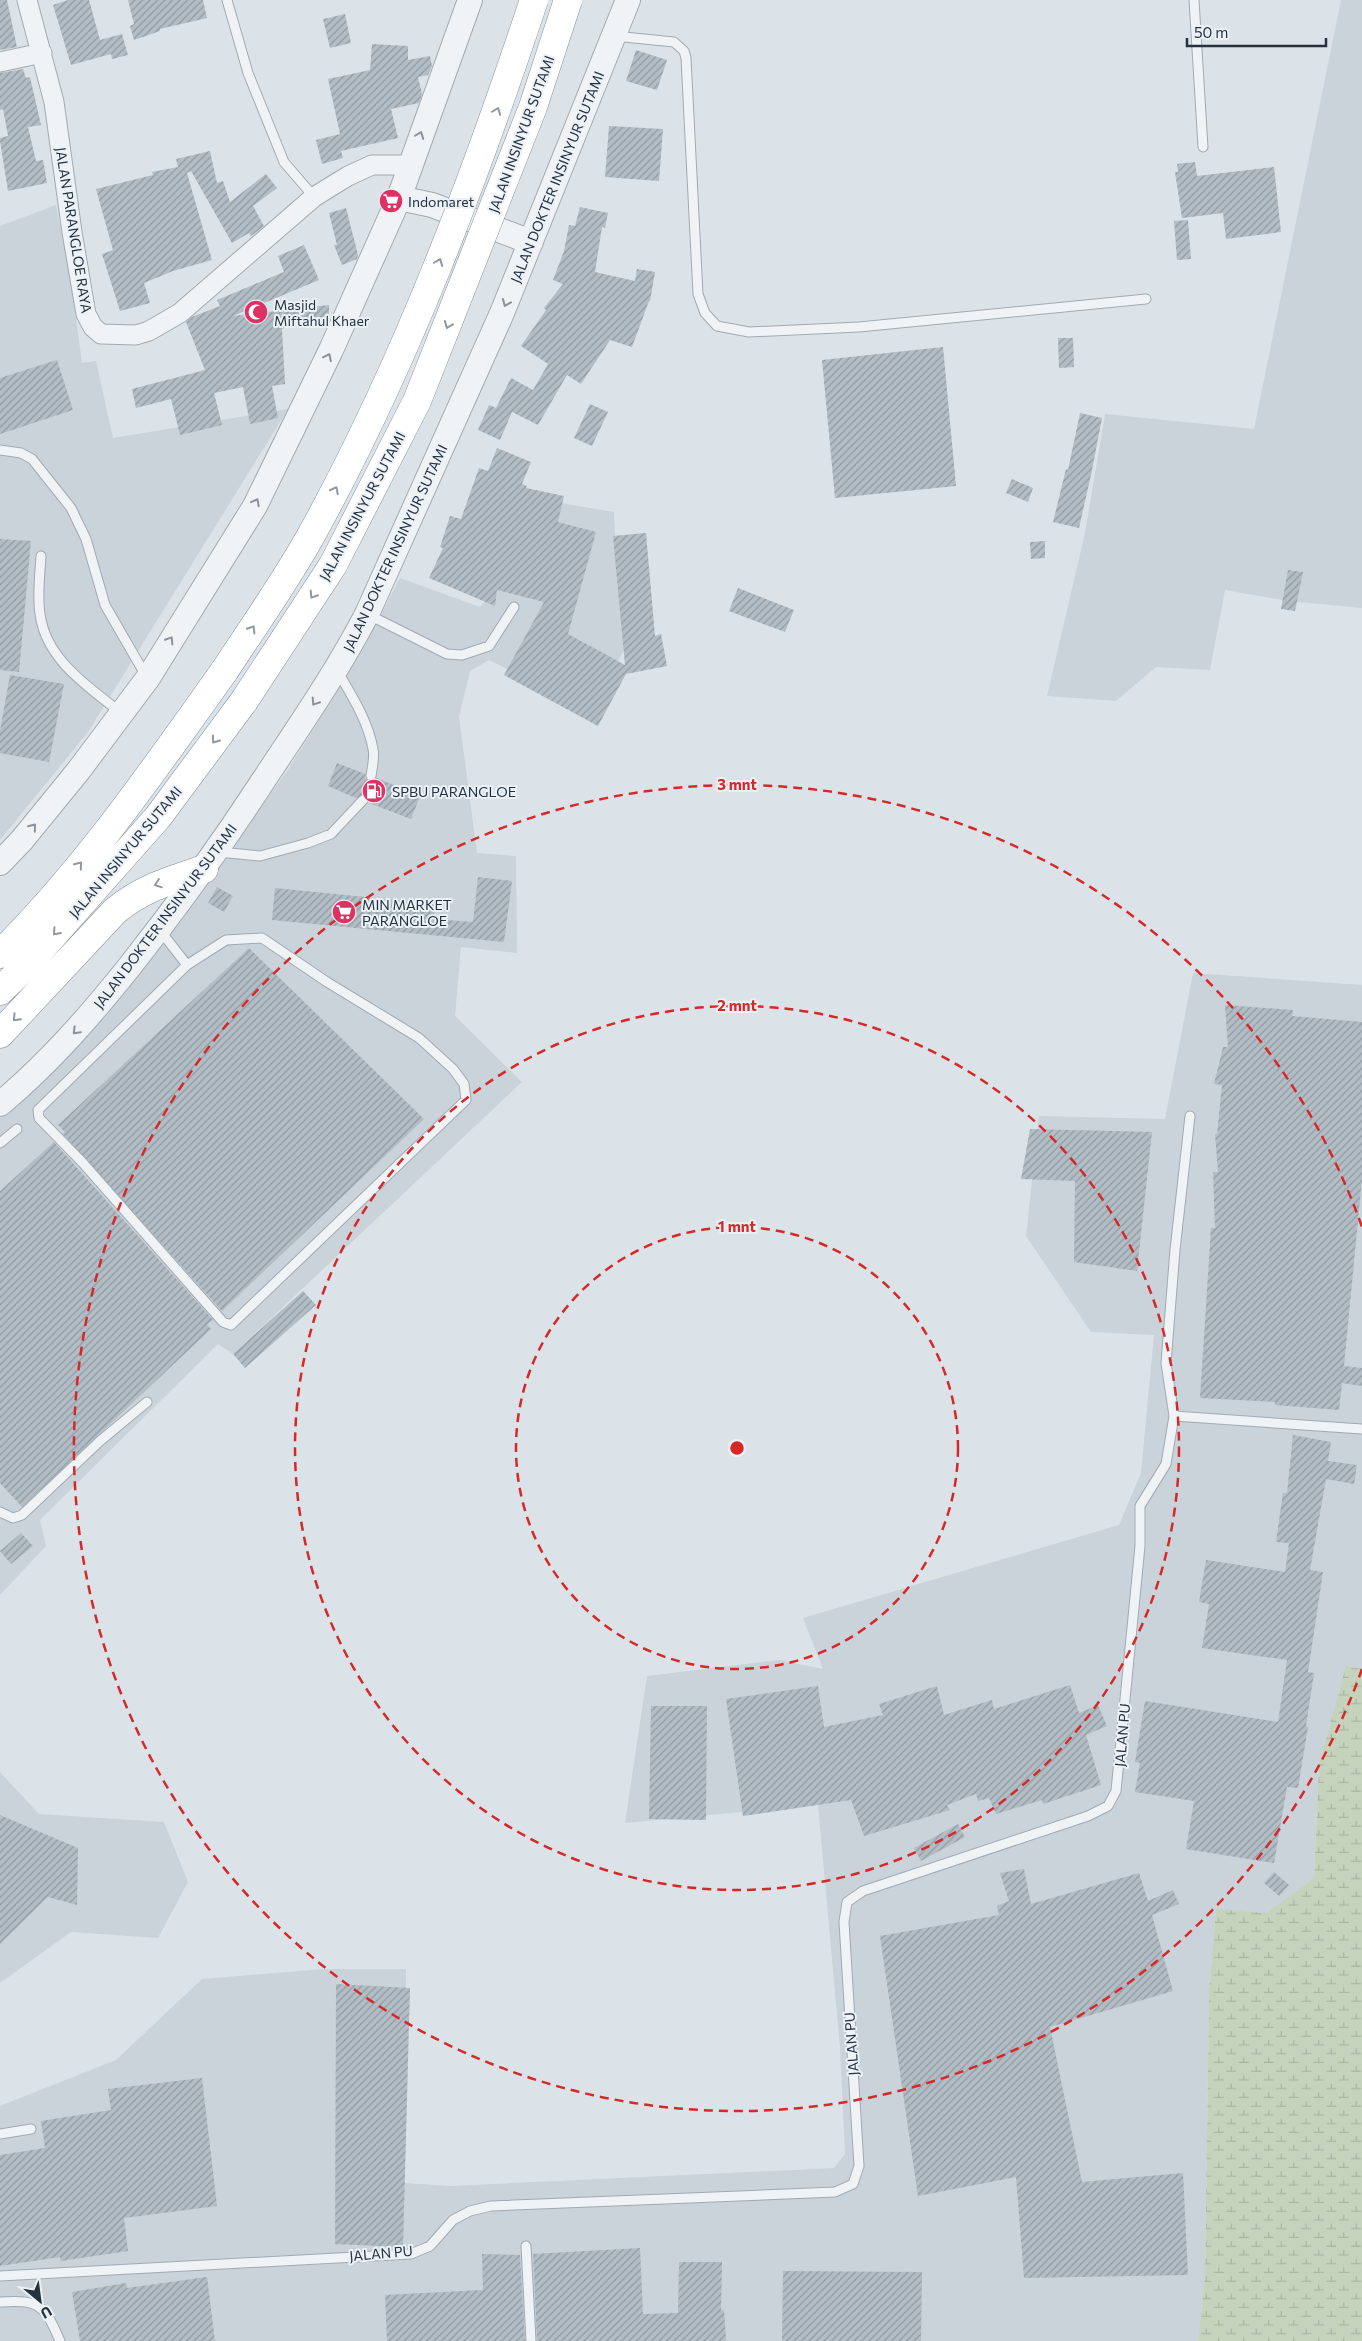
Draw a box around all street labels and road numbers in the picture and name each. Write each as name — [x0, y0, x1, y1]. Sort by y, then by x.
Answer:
street label: JALAN INSINYUR SUTAMI — [485, 53, 557, 215]
street label: JALAN DOKTER INSINYUR SUTAMI — [507, 69, 607, 285]
street label: JALAN PARANGLOE RAYA — [52, 146, 96, 315]
street label: JALAN INSINYUR SUTAMI — [315, 429, 409, 583]
street label: JALAN DOKTER INSINYUR SUTAMI — [339, 442, 451, 654]
street label: JALAN INSINYUR SUTAMI — [65, 783, 185, 921]
street label: JALAN DOKTER INSINYUR SUTAMI — [90, 820, 240, 1012]
street label: JALAN PU — [1111, 1703, 1133, 1767]
street label: JALAN PU — [840, 2012, 862, 2076]
street label: JALAN PU — [349, 2242, 413, 2264]

